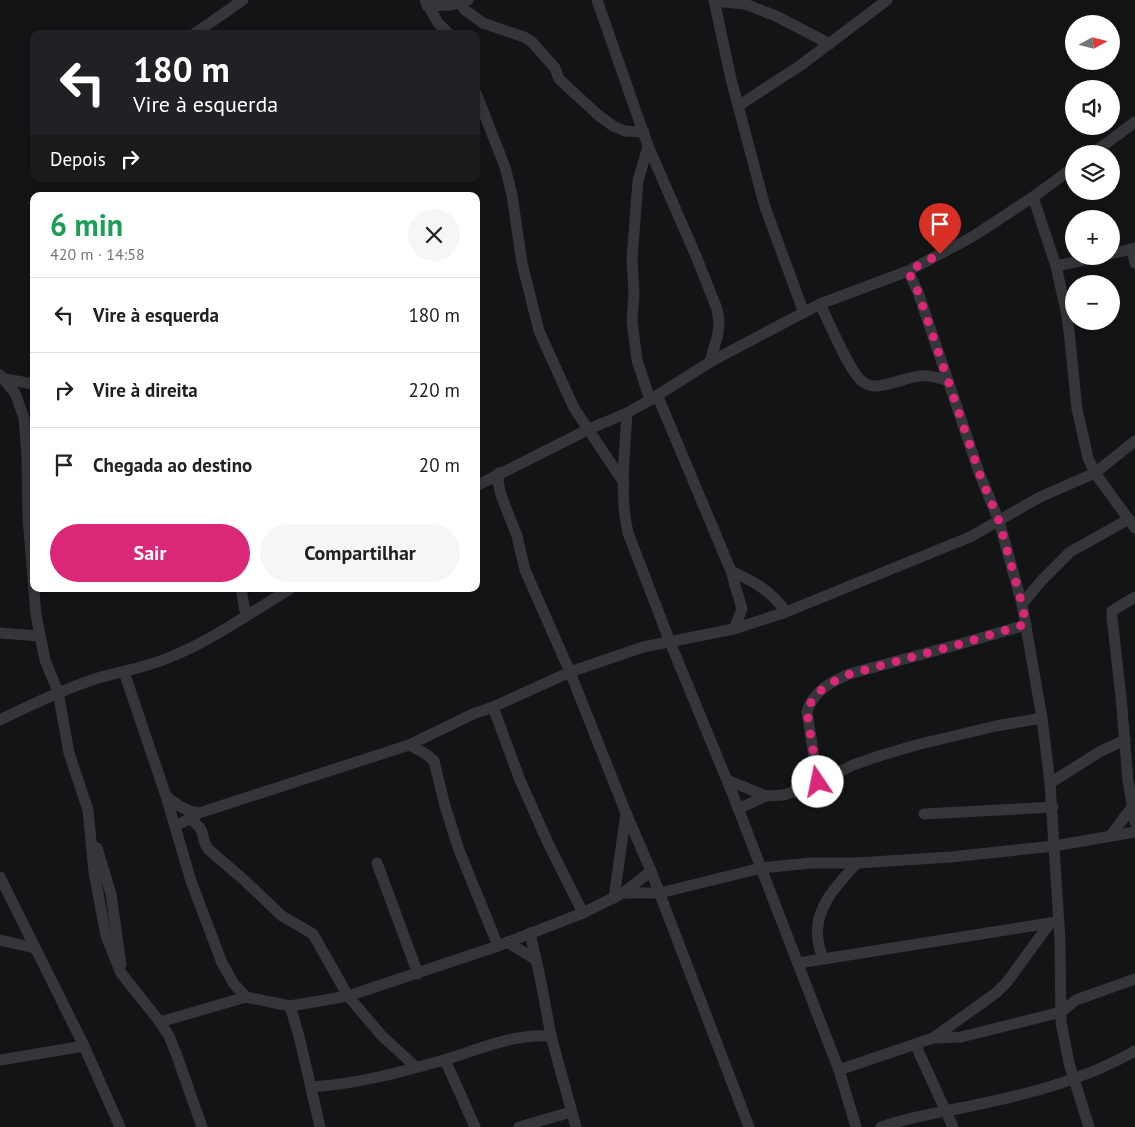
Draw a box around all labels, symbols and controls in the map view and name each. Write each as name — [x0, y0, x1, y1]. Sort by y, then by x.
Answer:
north arrow — [1065, 15, 1120, 70]
map controls — [1065, 15, 1120, 330]
text: 180 m — [133, 46, 230, 92]
icon: left — [50, 50, 115, 115]
button: sound — [1065, 80, 1120, 135]
text: Vire à esquerda — [133, 90, 278, 118]
icon: right — [116, 145, 144, 173]
button: layers — [1065, 145, 1120, 200]
text: Depois — [50, 147, 106, 171]
pin — [919, 203, 961, 254]
text: 6 min — [50, 205, 123, 244]
button: close — [408, 209, 460, 261]
icon: arrive — [926, 210, 954, 238]
button: + — [1065, 210, 1120, 265]
text: 420 m · 14:58 — [50, 244, 145, 264]
button: − — [1065, 275, 1120, 330]
icon: left — [50, 301, 78, 329]
text: Vire à esquerda — [93, 303, 219, 327]
text: 180 m — [408, 303, 460, 327]
icon: right — [50, 376, 78, 404]
text: Vire à direita — [93, 378, 198, 402]
text: 220 m — [408, 378, 460, 402]
icon: arrive — [50, 451, 78, 479]
text: Chegada ao destino — [93, 453, 252, 477]
text: 20 m — [419, 453, 460, 477]
button: Sair — [50, 524, 250, 582]
button: Compartilhar — [260, 524, 460, 582]
position arrow — [791, 755, 843, 807]

